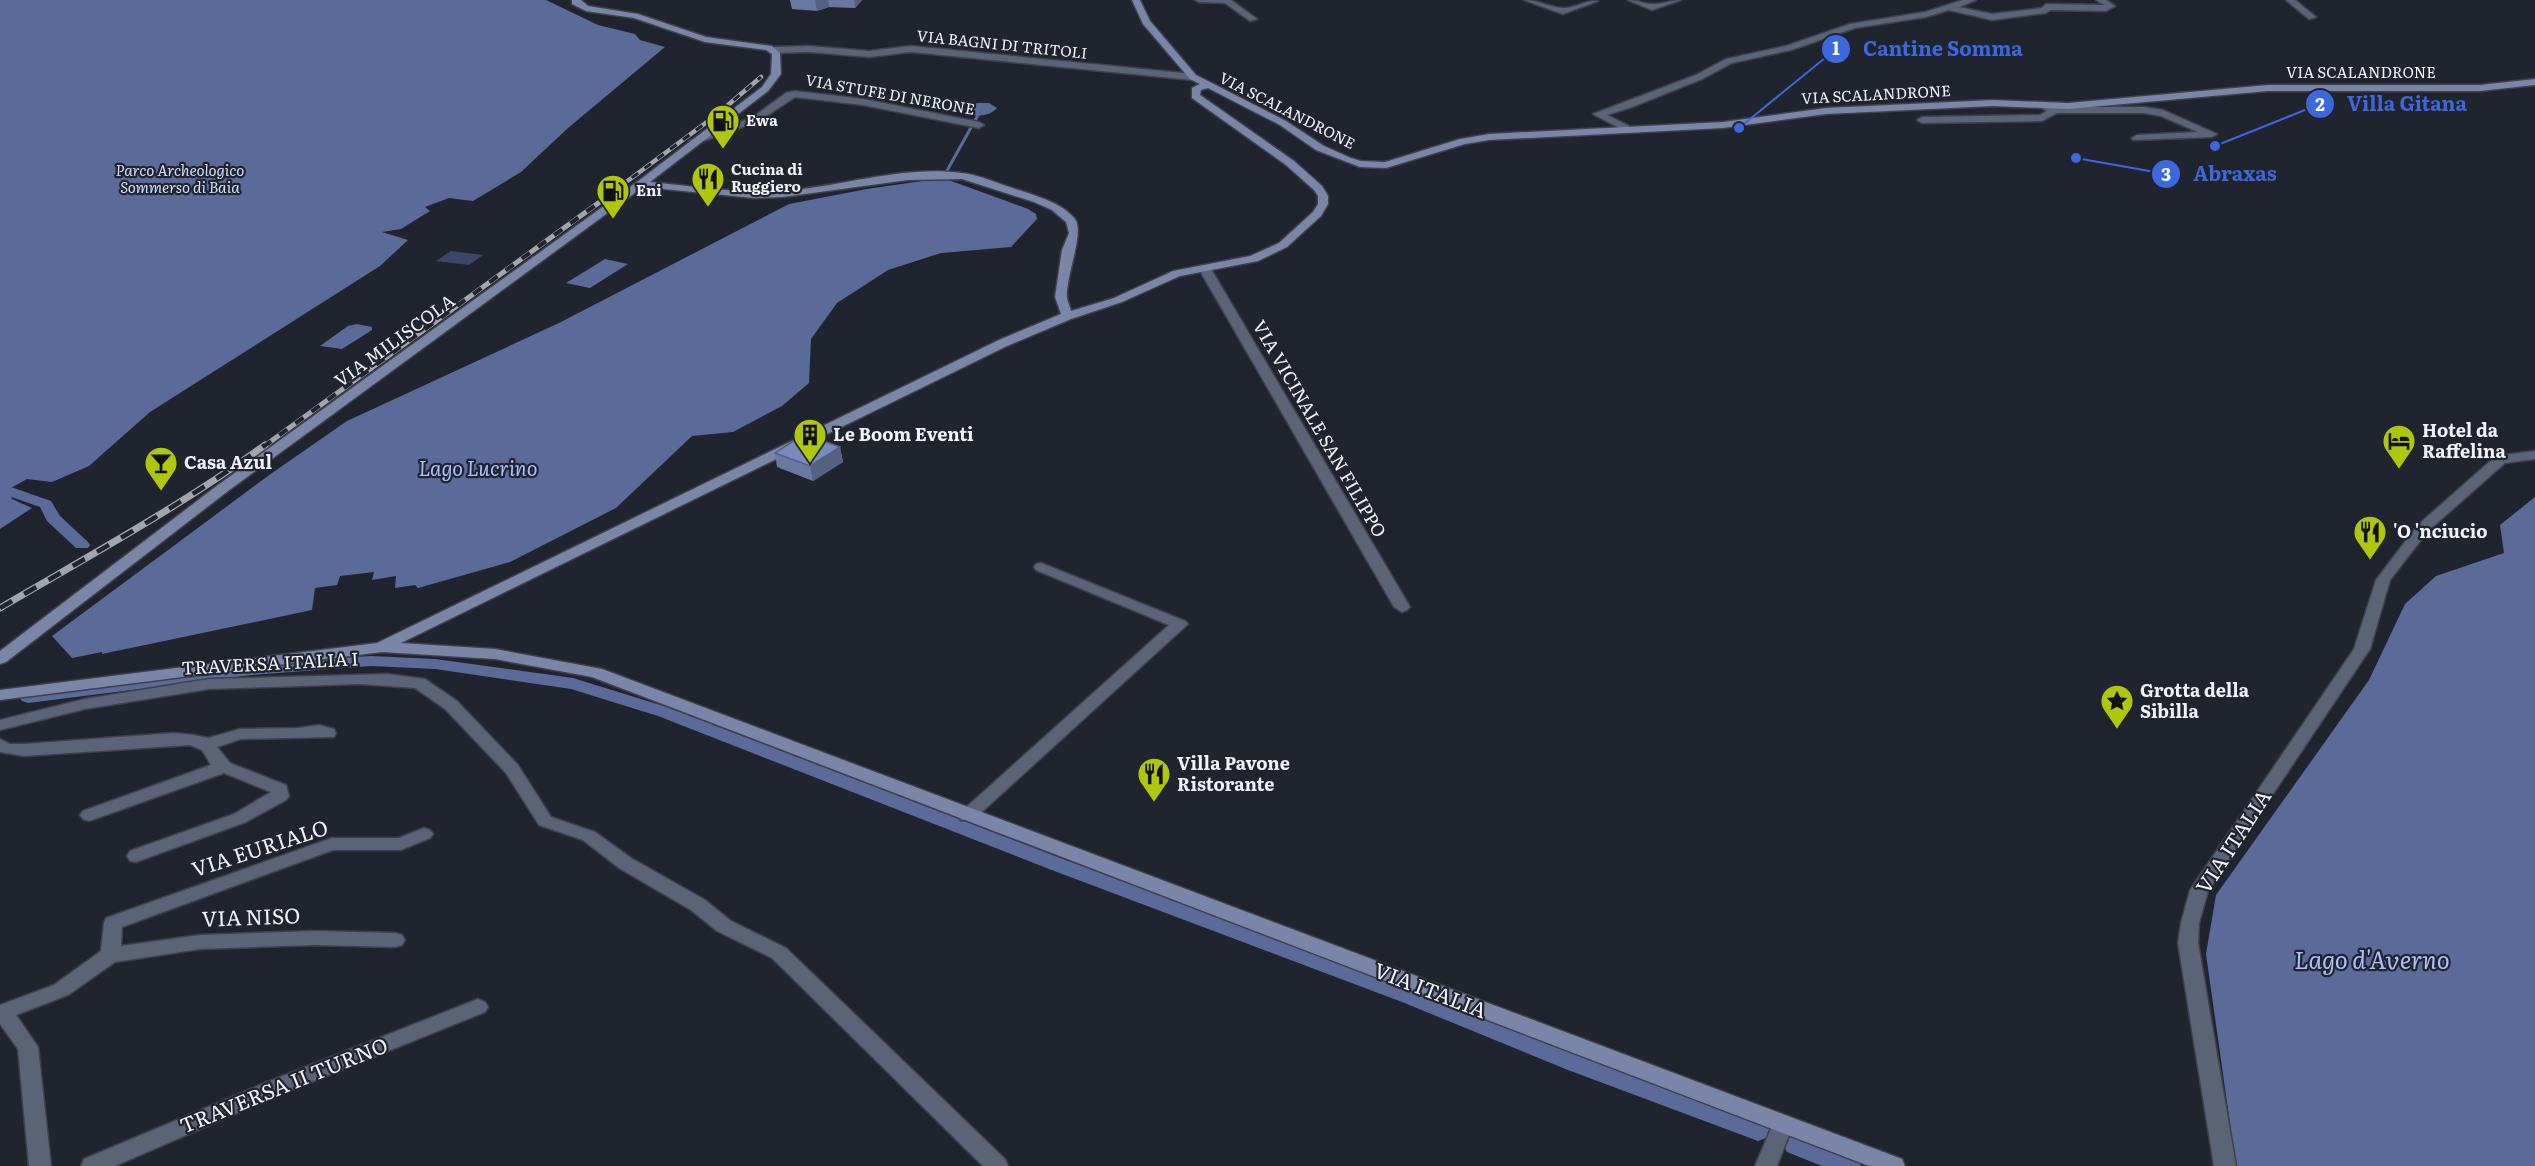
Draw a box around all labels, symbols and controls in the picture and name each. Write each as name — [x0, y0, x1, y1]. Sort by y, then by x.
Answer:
street label: VIA BAGNI DI TRITOLI — [916, 23, 1089, 64]
callout: Cantine Somma — [1821, 30, 2035, 68]
text: Cantine Somma — [1863, 32, 2023, 62]
text: 1 — [1832, 34, 1840, 61]
street label: VIA SCALANDRONE — [2286, 60, 2436, 83]
street label: VIA SCALANDRONE — [1216, 65, 1360, 154]
street label: VIA STUFE DI NERONE — [804, 67, 977, 120]
street label: VIA SCALANDRONE — [1801, 78, 1951, 109]
callout: Villa Gitana — [2305, 85, 2479, 123]
text: Villa Gitana — [2347, 87, 2467, 117]
text: 2 — [2315, 90, 2325, 117]
fuel station icon: Ewa — [705, 103, 741, 150]
place label: Ewa — [746, 108, 778, 131]
callout: Abraxas — [2151, 155, 2288, 193]
place label: Cucina di Ruggiero — [731, 157, 803, 197]
text: Abraxas — [2193, 157, 2277, 187]
park label: Parco Archeologico Sommerso di Baia — [116, 158, 244, 198]
text: 3 — [2161, 160, 2171, 187]
restaurant icon: Cucina di Ruggiero — [690, 161, 726, 208]
fuel station icon: Eni — [595, 173, 631, 220]
place label: Eni — [636, 178, 662, 201]
street label: VIA MILISCOLA — [328, 287, 460, 393]
street label: VIA VICINALE SAN FILIPPO — [1247, 315, 1394, 542]
place label: Hotel da Raffelina — [2422, 416, 2507, 464]
building icon: Le Boom Eventi — [792, 417, 828, 464]
place label: Le Boom Eventi — [833, 420, 974, 447]
hotel icon: Hotel da Raffelina — [2381, 423, 2417, 470]
bar icon: Casa Azul — [143, 445, 179, 492]
place label: Casa Azul — [184, 448, 272, 475]
water label: Lago Lucrino — [418, 452, 538, 482]
restaurant icon: 'O 'nciucio — [2352, 514, 2388, 561]
place label: 'O 'nciucio — [2393, 517, 2487, 544]
street label: TRAVERSA ITALIA I — [181, 644, 359, 681]
place label: Grotta della Sibilla — [2140, 676, 2250, 724]
place icon: Grotta della Sibilla — [2099, 683, 2135, 730]
place label: Villa Pavone Ristorante — [1177, 749, 1290, 797]
restaurant icon: Villa Pavone Ristorante — [1136, 756, 1172, 803]
street label: VIA ITALIA — [2187, 782, 2277, 899]
street label: VIA EURIALO — [187, 810, 332, 883]
street label: VIA NISO — [201, 898, 301, 933]
water label: Lago d'Averno — [2294, 941, 2450, 976]
street label: VIA ITALIA — [1370, 953, 1492, 1025]
street label: TRAVERSA II TURNO — [174, 1028, 392, 1140]

